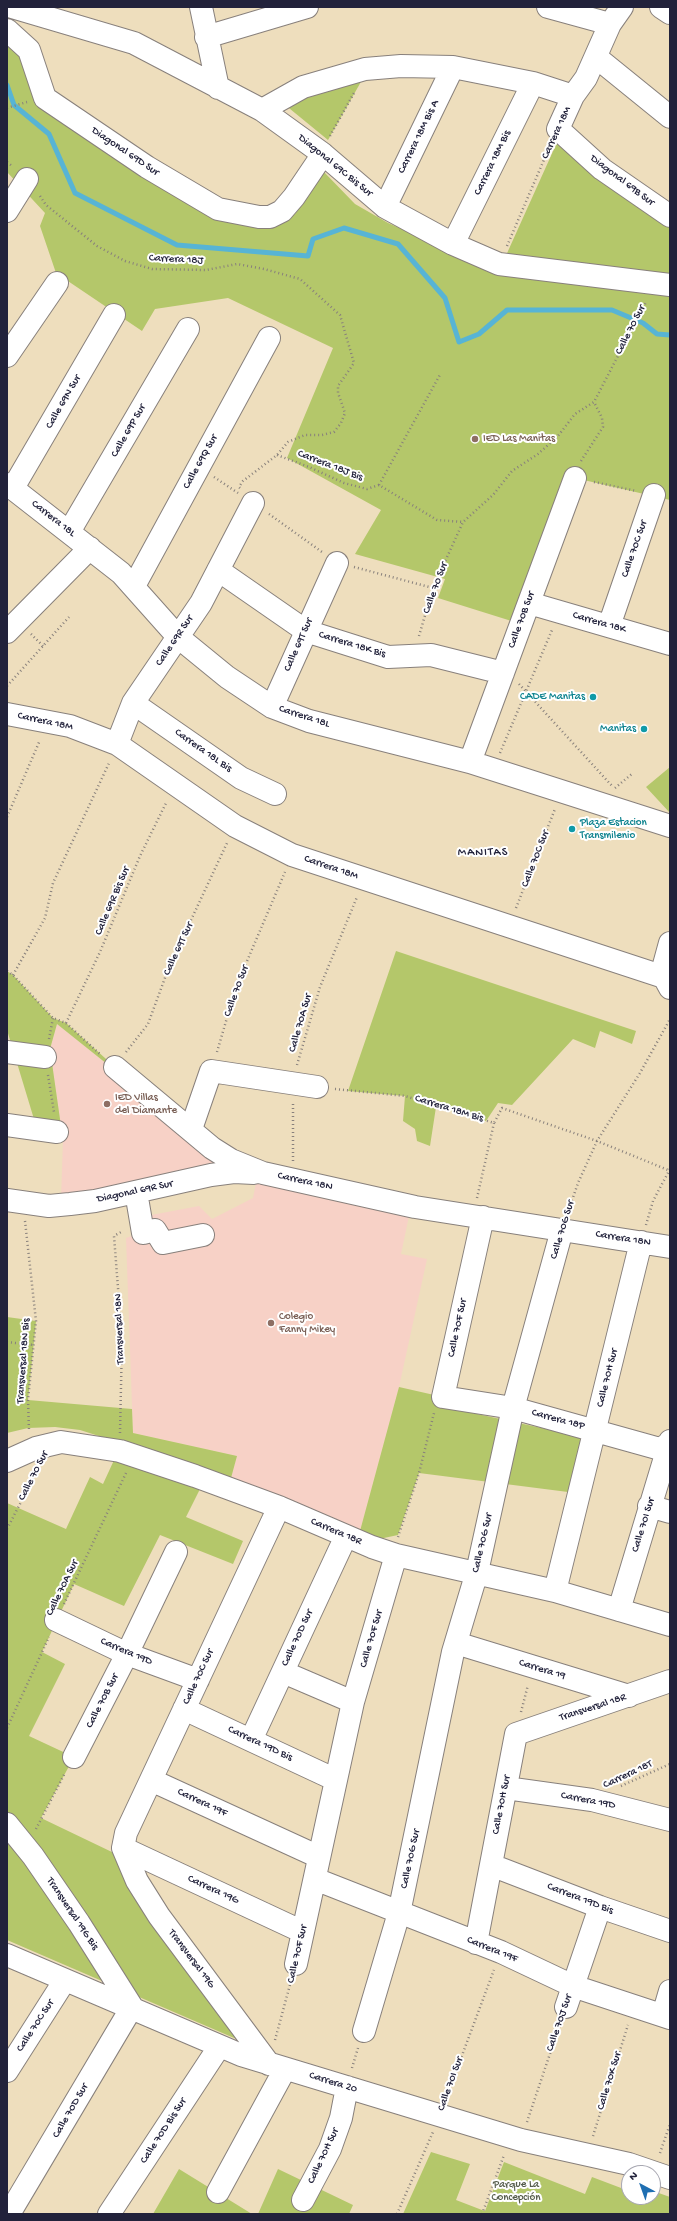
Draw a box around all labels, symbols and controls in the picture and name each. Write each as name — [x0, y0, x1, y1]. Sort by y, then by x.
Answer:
street label: Carrera 18M Bis A — [396, 98, 442, 176]
street label: Carrera 18M — [539, 105, 575, 161]
street label: Diagonal 69D Sur — [89, 124, 161, 180]
street label: Carrera 18M Bis — [472, 128, 514, 198]
street label: Diagonal 69C Bis Sur — [295, 132, 375, 200]
street label: Diagonal 69B Sur — [587, 152, 657, 210]
street label: Carrera 18J — [148, 252, 204, 268]
street label: Calle 70 Sur — [613, 303, 649, 357]
street label: Calle 69N Sur — [43, 373, 85, 431]
street label: Calle 69P Sur — [109, 402, 149, 460]
street label: Calle 69Q Sur — [181, 432, 221, 492]
place label: IED Las Manitas — [483, 432, 555, 446]
marker: IED Las Manitas — [470, 434, 480, 444]
street label: Carrera 18J Bis — [295, 447, 365, 485]
street label: Carrera 18L — [28, 498, 78, 540]
street label: Calle 70C Sur — [619, 519, 651, 579]
street label: Calle 70 Sur — [421, 560, 451, 616]
street label: Calle 70B Sur — [506, 590, 538, 650]
street label: Carrera 18K — [571, 609, 627, 637]
street label: Calle 69R Sur — [153, 613, 197, 669]
street label: Calle 69T Sur — [281, 616, 317, 674]
street label: Carrera 18K Bis — [317, 629, 387, 661]
place label: CADE Manitas — [520, 690, 585, 704]
marker: CADE Manitas — [588, 692, 598, 702]
street label: Carrera 18L — [277, 703, 331, 731]
street label: Carrera 18M — [16, 710, 74, 734]
place label: Manitas — [600, 722, 636, 736]
marker: Manitas — [639, 724, 649, 734]
street label: Carrera 18L Bis — [172, 726, 234, 776]
place label: Plaza Estacion Transmilenio — [580, 816, 647, 842]
marker: Plaza Estacion Transmilenio — [567, 824, 577, 834]
street label: Calle 70C Sur — [519, 829, 553, 889]
district label: MANITAS — [458, 846, 508, 860]
street label: Carrera 18M — [302, 853, 360, 883]
street label: Calle 69R Bis Sur — [93, 865, 133, 937]
street label: Calle 69T Sur — [161, 920, 197, 978]
street label: Calle 70 Sur — [222, 963, 252, 1019]
street label: Calle 70A Sur — [286, 992, 316, 1054]
place label: IED Villas del Diamante — [115, 1091, 177, 1117]
street label: Carrera 18M Bis — [413, 1092, 485, 1126]
marker: IED Villas del Diamante — [102, 1099, 112, 1109]
street label: Carrera 18N — [276, 1170, 334, 1194]
street label: Diagonal 69R Sur — [96, 1177, 174, 1207]
street label: Calle 70G Sur — [548, 1199, 578, 1261]
street label: Carrera 18N — [594, 1228, 652, 1250]
street label: Transversal 18N — [112, 1293, 128, 1365]
street label: Calle 70F Sur — [445, 1297, 471, 1359]
place label: Colegio Fanny Mikey — [279, 1310, 335, 1336]
street label: Transversal 18N Bis — [14, 1318, 34, 1404]
marker: Colegio Fanny Mikey — [266, 1318, 276, 1328]
street label: Calle 70H Sur — [594, 1347, 622, 1409]
street label: Carrera 18P — [530, 1407, 586, 1433]
street label: Calle 70 Sur — [16, 1449, 52, 1503]
street label: Calle 70I Sur — [629, 1496, 659, 1554]
street label: Calle 70G Sur — [470, 1512, 496, 1574]
street label: Carrera 18R — [308, 1515, 364, 1549]
street label: Calle 70A Sur — [44, 1558, 82, 1618]
street label: Calle 70D Sur — [279, 1608, 317, 1668]
street label: Calle 70F Sur — [357, 1609, 387, 1669]
street label: Carrera 19D — [98, 1635, 154, 1669]
street label: Calle 70C Sur — [180, 1647, 218, 1707]
street label: Carrera 19 — [517, 1657, 567, 1683]
street label: Calle 70B Sur — [84, 1671, 122, 1731]
street label: Transversal 18R — [558, 1691, 628, 1725]
street label: Carrera 19D Bis — [226, 1723, 294, 1765]
street label: Carrera 18T — [601, 1758, 655, 1792]
street label: Calle 70H Sur — [490, 1774, 514, 1836]
street label: Carrera 19F — [175, 1786, 229, 1820]
street label: Carrera 19D — [560, 1789, 616, 1813]
street label: Calle 70G Sur — [398, 1828, 424, 1890]
street label: Carrera 19G — [185, 1872, 241, 1908]
street label: Transversal 19G Bis — [43, 1875, 101, 1953]
street label: Carrera 19D Bis — [545, 1880, 615, 1918]
street label: Calle 70F Sur — [285, 1923, 311, 1985]
street label: Transversal 19G — [165, 1927, 217, 1991]
street label: Carrera 19F — [465, 1934, 519, 1966]
street label: Calle 70J Sur — [544, 1993, 576, 2053]
street label: Calle 70C Sur — [14, 1997, 58, 2055]
street label: Calle 70K Sur — [595, 2050, 625, 2112]
street label: Calle 70I Sur — [435, 2055, 467, 2113]
street label: Carrera 20 — [307, 2069, 359, 2097]
street label: Calle 70D Sur — [50, 2081, 92, 2141]
street label: Calle 70D Bis Sur — [138, 2096, 190, 2166]
street label: Calle 70H Sur — [305, 2126, 343, 2186]
north arrow — [621, 2165, 661, 2205]
text: N — [627, 2170, 640, 2184]
park label: Parque La Concepción — [492, 2178, 540, 2204]

